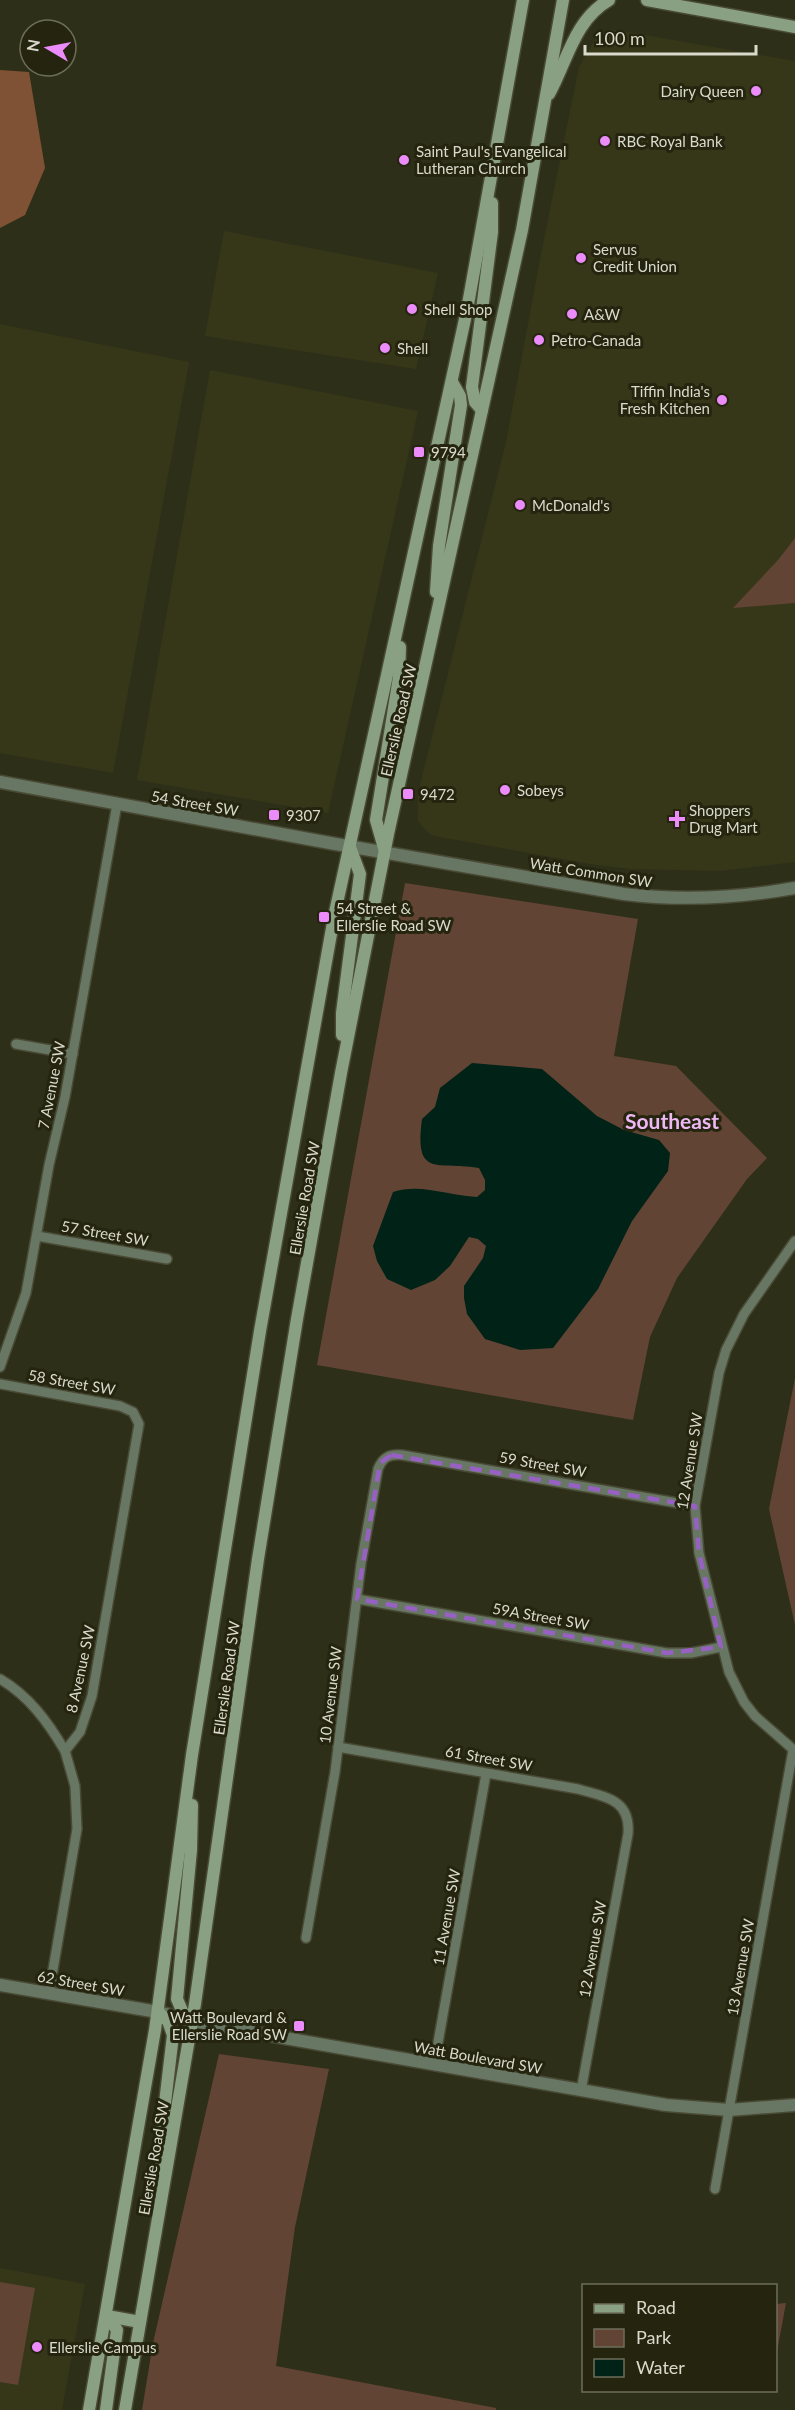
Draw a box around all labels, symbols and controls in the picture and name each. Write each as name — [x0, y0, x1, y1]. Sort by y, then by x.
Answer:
north arrow — [18, 18, 78, 78]
scale bar — [585, 18, 756, 56]
text: 100 m — [594, 27, 645, 49]
text: N — [22, 38, 43, 53]
place label: Dairy Queen — [661, 82, 744, 100]
marker: Dairy Queen — [749, 84, 763, 98]
place label: RBC Royal Bank — [617, 132, 723, 150]
marker: RBC Royal Bank — [598, 134, 612, 148]
place label: Saint Paul's Evangelical Lutheran Church — [416, 142, 567, 177]
marker: Saint Paul's Evangelical Lutheran Church — [397, 153, 411, 167]
place label: Servus Credit Union — [593, 240, 677, 275]
marker: Servus Credit Union — [574, 251, 588, 265]
place label: Shell Shop — [424, 300, 493, 318]
marker: Shell Shop — [405, 302, 419, 316]
place label: A&W — [584, 305, 620, 323]
marker: A&W — [565, 307, 579, 321]
place label: Petro-Canada — [551, 331, 641, 349]
marker: Petro-Canada — [532, 333, 546, 347]
place label: Shell — [397, 339, 428, 357]
marker: Shell — [378, 341, 392, 355]
place label: Tiffin India's Fresh Kitchen — [620, 382, 710, 417]
marker: Tiffin India's Fresh Kitchen — [715, 393, 729, 407]
place label: 9794 — [431, 443, 466, 461]
marker: 9794 — [412, 445, 426, 459]
place label: McDonald's — [532, 496, 610, 514]
marker: McDonald's — [513, 498, 527, 512]
street label: Ellerslie Road SW — [376, 661, 420, 778]
place label: Sobeys — [517, 781, 564, 799]
marker: Sobeys — [498, 783, 512, 797]
place label: 9472 — [420, 785, 455, 803]
street label: 54 Street SW — [150, 786, 240, 820]
marker: 9472 — [401, 787, 415, 801]
place label: Shoppers Drug Mart — [689, 801, 758, 836]
place label: 9307 — [286, 806, 321, 824]
marker: 9307 — [267, 808, 281, 822]
marker: Shoppers Drug Mart — [670, 812, 684, 826]
street label: Watt Common SW — [529, 853, 654, 891]
place label: 54 Street & Ellerslie Road SW — [336, 899, 452, 934]
marker: 54 Street & Ellerslie Road SW — [317, 910, 331, 924]
street label: 7 Avenue SW — [34, 1039, 68, 1130]
district label: Southeast — [625, 1108, 719, 1133]
street label: Ellerslie Road SW — [285, 1139, 323, 1256]
street label: 57 Street SW — [60, 1216, 150, 1250]
street label: 58 Street SW — [27, 1365, 117, 1399]
street label: 12 Avenue SW — [672, 1411, 706, 1511]
street label: 59 Street SW — [498, 1447, 588, 1481]
street label: 59A Street SW — [491, 1599, 591, 1633]
street label: Ellerslie Road SW — [209, 1619, 243, 1736]
street label: 8 Avenue SW — [62, 1623, 98, 1714]
street label: 10 Avenue SW — [315, 1645, 345, 1745]
street label: 61 Street SW — [444, 1741, 534, 1775]
street label: 11 Avenue SW — [429, 1867, 463, 1967]
street label: 12 Avenue SW — [575, 1899, 609, 1999]
street label: 13 Avenue SW — [723, 1917, 757, 2017]
street label: 62 Street SW — [36, 1966, 126, 2000]
place label: Watt Boulevard & Ellerslie Road SW — [170, 2008, 287, 2043]
marker: Watt Boulevard & Ellerslie Road SW — [292, 2019, 306, 2033]
street label: Watt Boulevard SW — [412, 2037, 544, 2077]
street label: Ellerslie Road SW — [134, 2099, 172, 2216]
legend — [582, 2284, 777, 2392]
text: Road — [636, 2296, 676, 2318]
text: Park — [636, 2326, 672, 2348]
place label: Ellerslie Campus — [49, 2338, 156, 2356]
marker: Ellerslie Campus — [30, 2340, 44, 2354]
text: Water — [636, 2356, 685, 2378]

